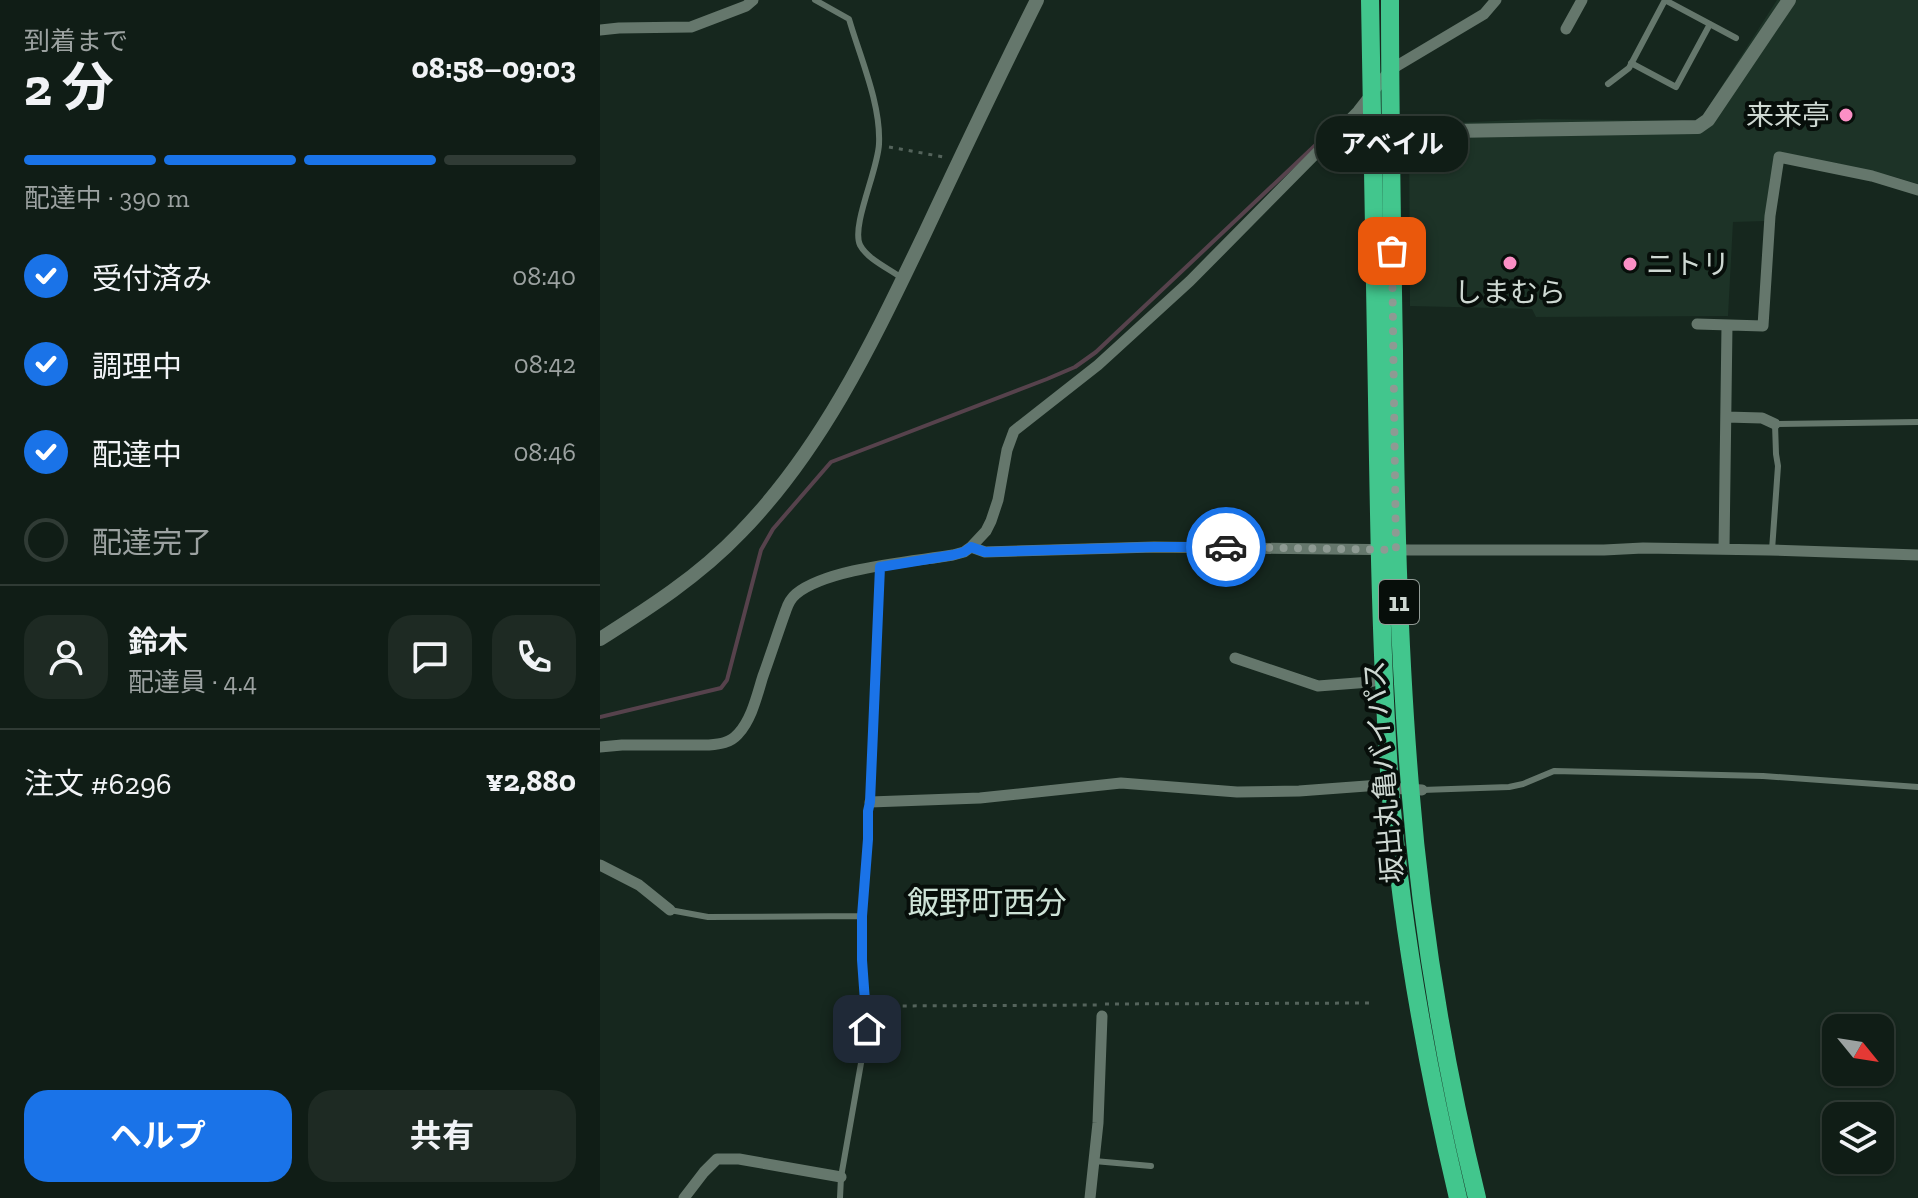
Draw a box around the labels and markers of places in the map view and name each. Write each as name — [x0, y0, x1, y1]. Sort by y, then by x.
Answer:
place label: 来来亭 — [1746, 99, 1830, 132]
marker: 来来亭 — [1837, 106, 1855, 124]
callout: アベイル — [1316, 115, 1468, 171]
pin — [1358, 217, 1426, 285]
place label: ニトリ — [1646, 248, 1730, 281]
marker: しまむら — [1501, 254, 1519, 272]
marker: ニトリ — [1621, 255, 1639, 273]
place label: しまむら — [1454, 276, 1566, 309]
pin — [833, 995, 901, 1063]

